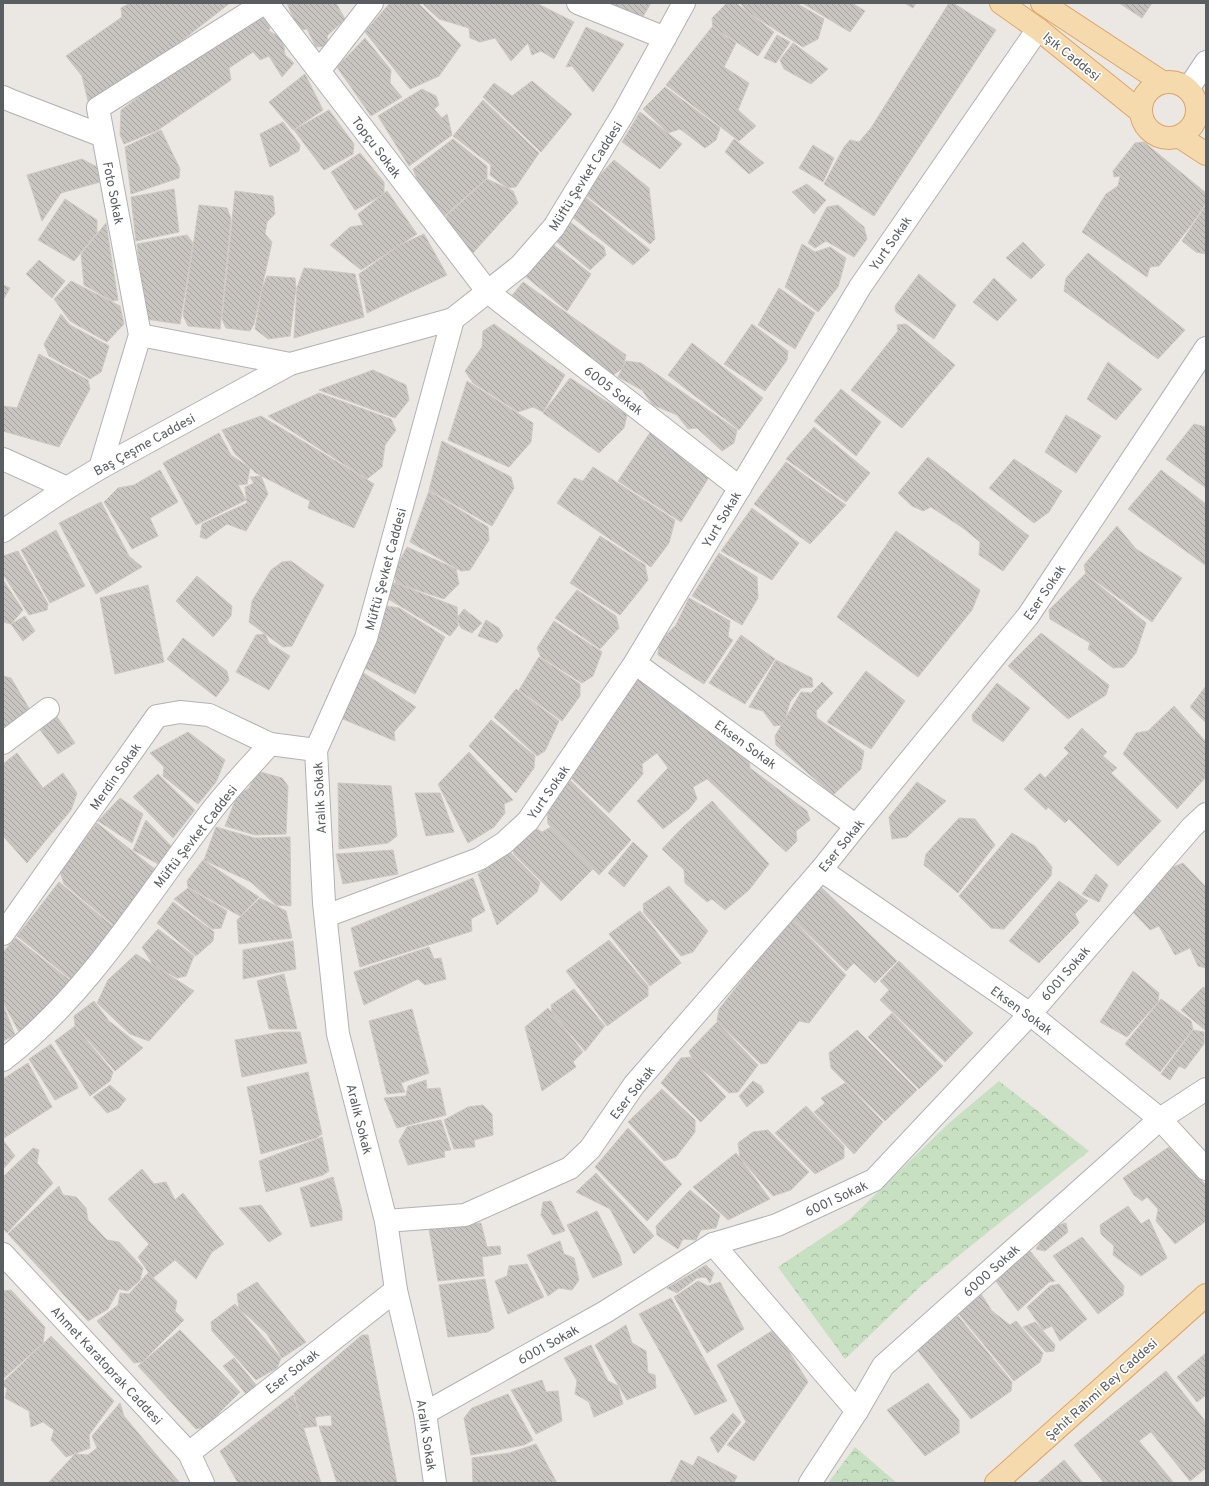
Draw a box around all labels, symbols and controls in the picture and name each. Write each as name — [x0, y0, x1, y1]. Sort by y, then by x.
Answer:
street label: Işık Caddesi — [1039, 30, 1103, 86]
street label: Topçu Sokak — [347, 114, 404, 182]
street label: Müftü Şevket Caddesi — [546, 119, 627, 235]
street label: Foto Sokak — [98, 161, 126, 226]
street label: Yurt Sokak — [867, 214, 916, 275]
street label: 6005 Sokak — [580, 364, 646, 420]
street label: Baş Çeşme Caddesi — [91, 411, 199, 480]
street label: Yurt Sokak — [700, 489, 746, 551]
street label: Müftü Şevket Caddesi — [363, 507, 411, 632]
street label: Eser Sokak — [1021, 562, 1070, 624]
street label: Eksen Sokak — [711, 718, 779, 774]
street label: Merdin Sokak — [88, 740, 146, 814]
street label: Aralık Sokak — [311, 761, 331, 834]
street label: Yurt Sokak — [525, 763, 574, 824]
street label: Müftü Şevket Caddesi — [151, 783, 242, 892]
street label: Eser Sokak — [816, 816, 869, 876]
street label: 6001 Sokak — [1038, 944, 1095, 1005]
street label: Eksen Sokak — [987, 984, 1055, 1040]
street label: Eser Sokak — [608, 1063, 660, 1123]
street label: Aralık Sokak — [342, 1082, 375, 1157]
street label: 6001 Sokak — [803, 1178, 871, 1221]
street label: 6000 Sokak — [961, 1242, 1024, 1301]
street label: Ahmet Karatoprak Caddesi — [46, 1304, 165, 1429]
street label: 6001 Sokak — [516, 1322, 582, 1369]
street label: Şehit Rahmi Bey Caddesi — [1043, 1336, 1162, 1445]
street label: Eser Sokak — [263, 1347, 323, 1399]
street label: Aralık Sokak — [411, 1398, 439, 1472]

